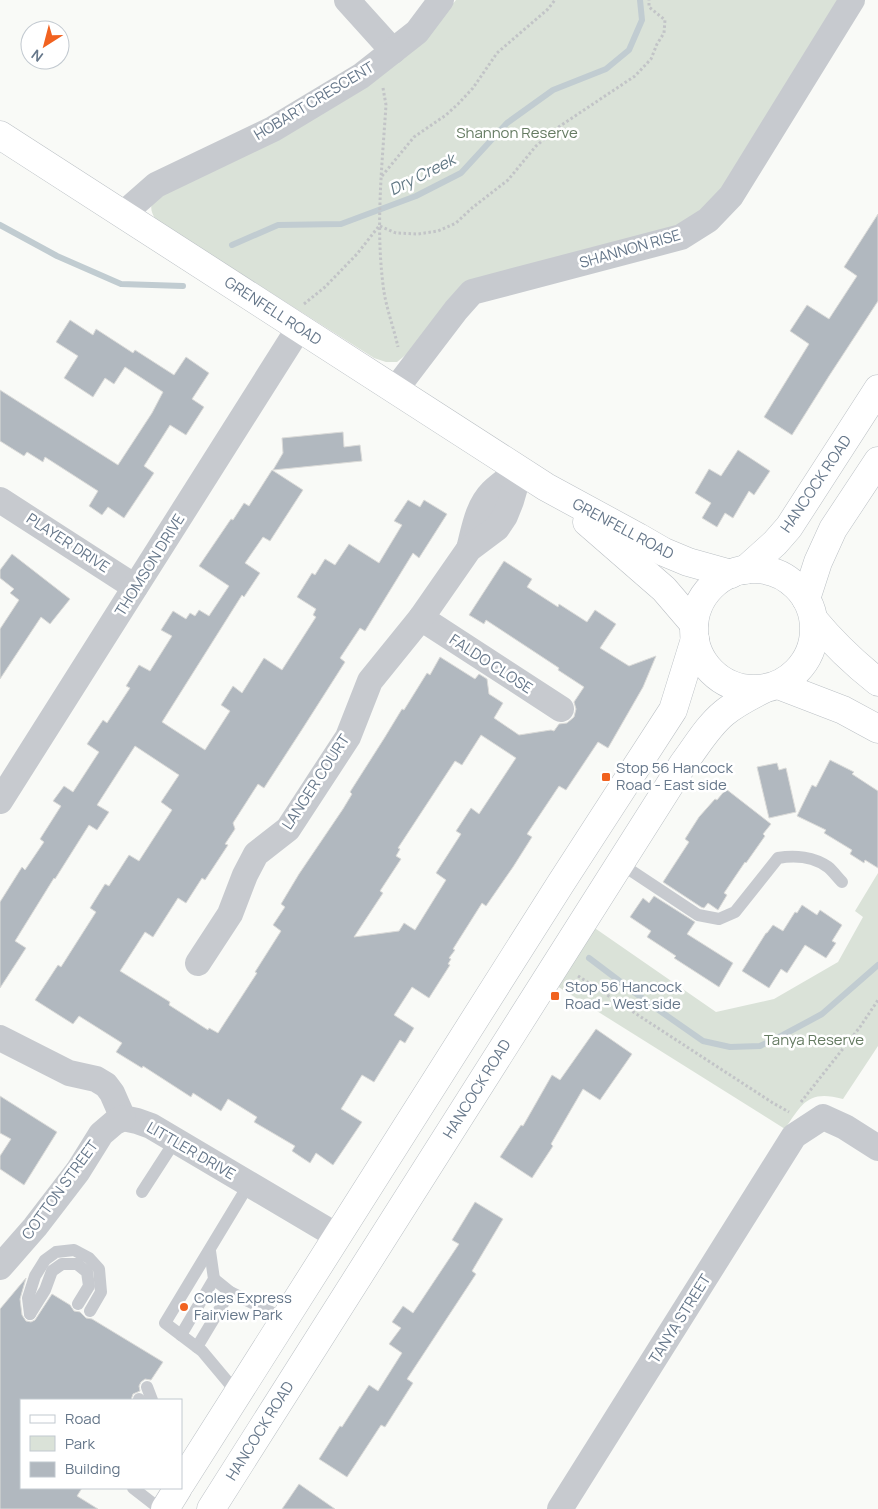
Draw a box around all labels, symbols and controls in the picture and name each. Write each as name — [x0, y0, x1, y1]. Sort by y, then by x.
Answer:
north arrow — [20, 20, 70, 70]
text: N — [27, 45, 47, 67]
street label: HOBART CRESCENT — [250, 56, 378, 145]
park label: Shannon Reserve — [456, 122, 578, 143]
water label: Dry Creek — [385, 147, 461, 200]
street label: SHANNON RISE — [577, 224, 683, 273]
street label: GRENFELL ROAD — [221, 271, 326, 350]
street label: HANCOCK ROAD — [775, 431, 856, 537]
street label: GRENFELL ROAD — [569, 493, 678, 564]
street label: PLAYER DRIVE — [23, 508, 114, 577]
street label: THOMSON DRIVE — [110, 510, 189, 620]
street label: FALDO CLOSE — [446, 629, 537, 698]
street label: LANGER COURT — [277, 730, 354, 833]
place label: Stop 56 Hancock Road - East side — [616, 757, 733, 795]
marker: Stop 56 Hancock Road - East side — [600, 771, 612, 783]
place label: Stop 56 Hancock Road - West side — [565, 976, 682, 1014]
marker: Stop 56 Hancock Road - West side — [549, 990, 561, 1002]
park label: Tanya Reserve — [764, 1029, 864, 1050]
street label: HANCOCK ROAD — [438, 1035, 516, 1142]
street label: LITTLER DRIVE — [143, 1117, 239, 1184]
street label: COTTON STREET — [16, 1136, 103, 1244]
street label: TANYA STREET — [644, 1270, 716, 1368]
place label: Coles Express Fairview Park — [194, 1287, 292, 1325]
marker: Coles Express Fairview Park — [178, 1301, 190, 1313]
street label: HANCOCK ROAD — [221, 1377, 299, 1484]
legend — [20, 1399, 182, 1489]
text: Road — [65, 1408, 101, 1429]
text: Park — [65, 1433, 95, 1454]
text: Building — [65, 1458, 120, 1479]

